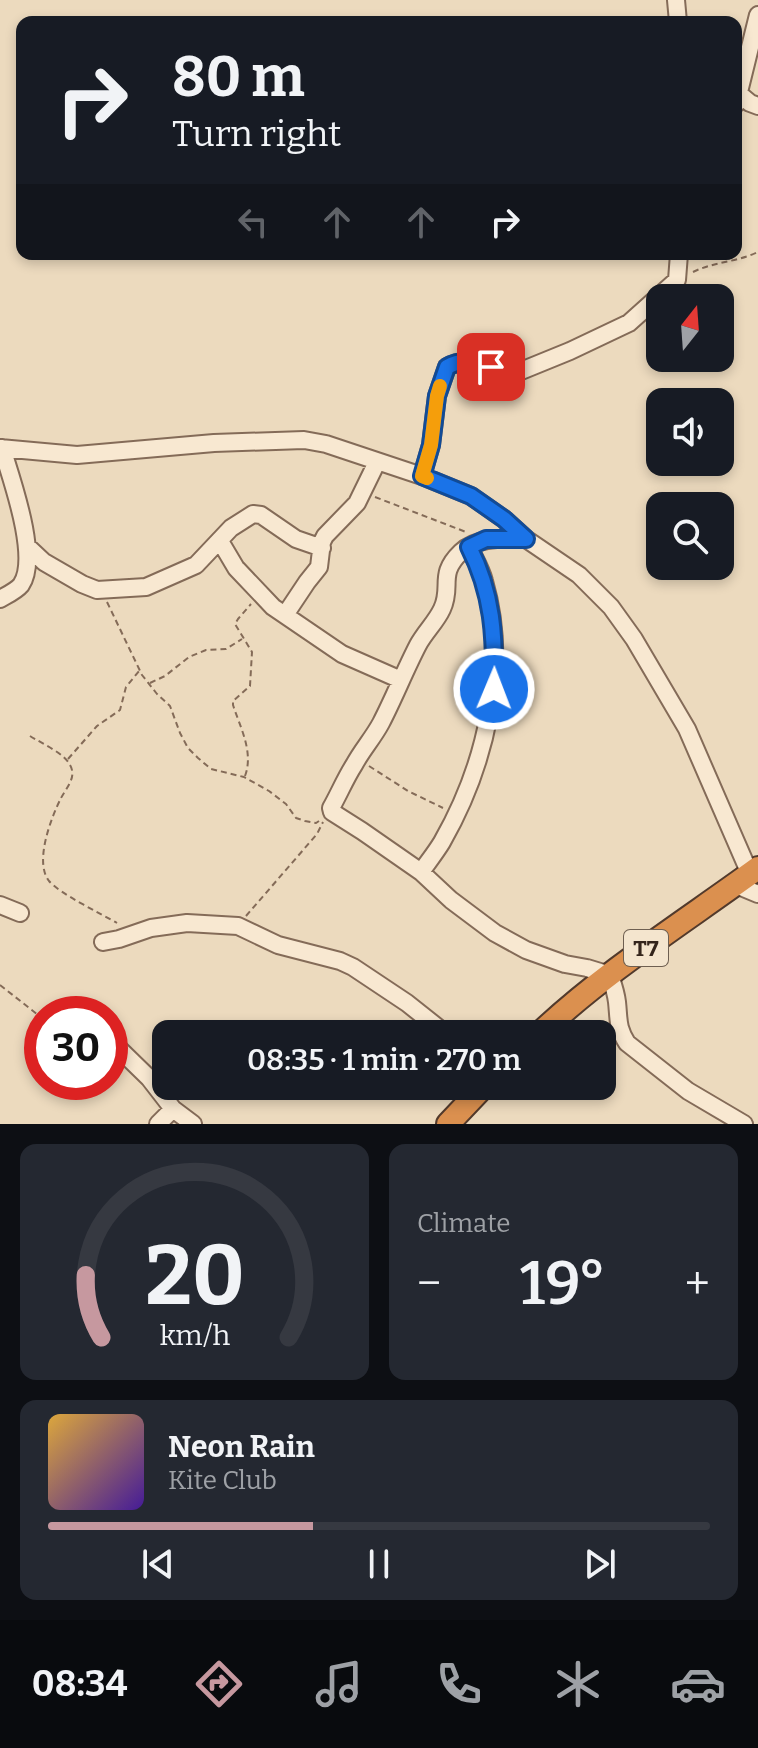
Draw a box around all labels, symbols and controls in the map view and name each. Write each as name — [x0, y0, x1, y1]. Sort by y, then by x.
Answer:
text: 80 m — [172, 44, 305, 111]
icon: right — [40, 48, 144, 152]
text: Turn right — [172, 112, 341, 156]
icon: left — [231, 200, 275, 244]
icon: ahead — [315, 200, 359, 244]
icon: ahead — [399, 200, 443, 244]
icon: right — [483, 200, 527, 244]
north arrow — [646, 284, 734, 372]
map controls — [646, 284, 734, 580]
pin — [457, 333, 525, 401]
icon: arrive — [469, 345, 513, 389]
button: sound — [646, 388, 734, 476]
button: search — [646, 492, 734, 580]
position arrow — [452, 647, 536, 731]
road number: T7 — [624, 930, 668, 966]
speed limit sign: 30 — [24, 996, 128, 1100]
text: 08:35 · 1 min · 270 m — [247, 1042, 521, 1078]
text: Climate — [417, 1208, 511, 1239]
text: 20 — [145, 1226, 244, 1326]
text: 19° — [520, 1248, 606, 1320]
text: − — [417, 1257, 441, 1310]
text: + — [685, 1257, 710, 1310]
text: km/h — [159, 1318, 230, 1353]
text: Neon Rain — [168, 1429, 315, 1465]
text: Kite Club — [168, 1465, 277, 1496]
icon: previous — [136, 1542, 180, 1586]
icon: pause — [357, 1542, 401, 1586]
icon: next — [578, 1542, 622, 1586]
icon: directions — [191, 1656, 247, 1712]
icon: music — [311, 1656, 367, 1712]
icon: phone — [431, 1656, 487, 1712]
icon: climate — [550, 1656, 606, 1712]
icon: car — [670, 1656, 726, 1712]
text: 08:34 — [32, 1662, 127, 1706]

